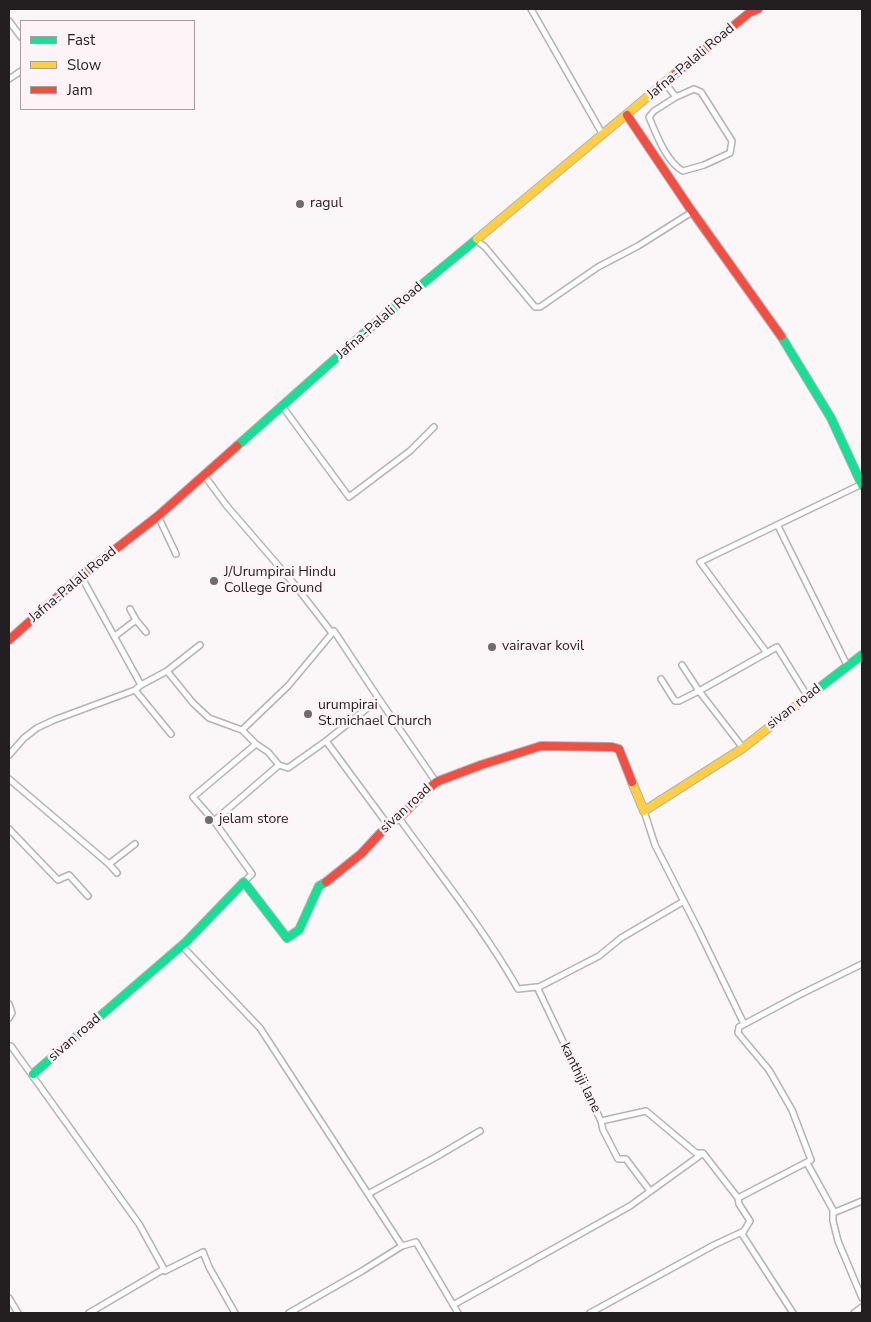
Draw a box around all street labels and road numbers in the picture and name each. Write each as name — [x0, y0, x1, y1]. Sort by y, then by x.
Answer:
street label: Jafna-Palali Road — [644, 21, 738, 103]
street label: Jafna-Palali Road — [333, 279, 427, 363]
street label: Jafna-Palali Road — [26, 544, 120, 626]
street label: sivan road — [763, 681, 825, 733]
street label: sivan road — [377, 781, 435, 837]
street label: sivan road — [45, 1011, 105, 1065]
street label: kanthiji lane — [556, 1040, 604, 1116]

